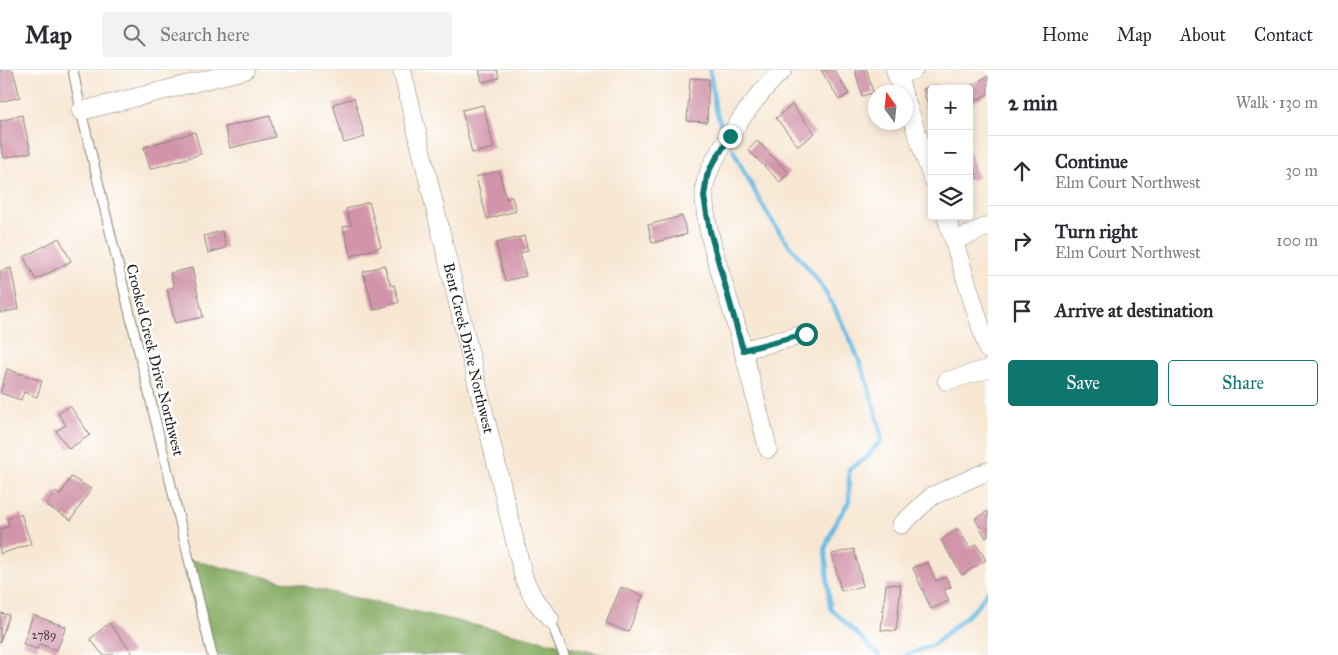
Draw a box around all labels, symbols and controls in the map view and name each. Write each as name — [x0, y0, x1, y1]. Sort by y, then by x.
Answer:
search box — [102, 12, 452, 57]
text: Map — [25, 20, 72, 50]
icon: search — [120, 21, 148, 49]
text: Search here — [160, 23, 250, 46]
text: Home — [1042, 24, 1089, 46]
text: Map — [1117, 24, 1152, 46]
text: About — [1180, 24, 1226, 46]
text: Contact — [1254, 24, 1313, 46]
north arrow — [868, 85, 913, 130]
map controls — [928, 85, 973, 220]
button: + — [928, 85, 973, 130]
text: 2 min — [1008, 90, 1058, 116]
text: Walk · 130 m — [1236, 93, 1318, 112]
route end — [719, 125, 742, 148]
button: − — [928, 130, 973, 175]
text: Continue — [1055, 150, 1128, 173]
icon: ahead — [1008, 157, 1036, 185]
text: 30 m — [1285, 161, 1318, 180]
text: Elm Court Northwest — [1055, 173, 1201, 192]
button: layers — [928, 175, 973, 220]
text: Turn right — [1055, 220, 1138, 243]
icon: right — [1008, 227, 1036, 255]
text: 100 m — [1276, 231, 1318, 250]
text: Elm Court Northwest — [1055, 243, 1201, 262]
street label: Bent Creek Drive Northwest — [439, 261, 498, 436]
street label: Crooked Creek Drive Northwest — [122, 262, 188, 458]
icon: arrive — [1008, 297, 1036, 325]
text: Arrive at destination — [1055, 299, 1213, 322]
route start — [795, 323, 818, 346]
button: Save — [1008, 360, 1158, 406]
button: Share — [1168, 360, 1318, 406]
house number: 2789 — [32, 628, 56, 642]

